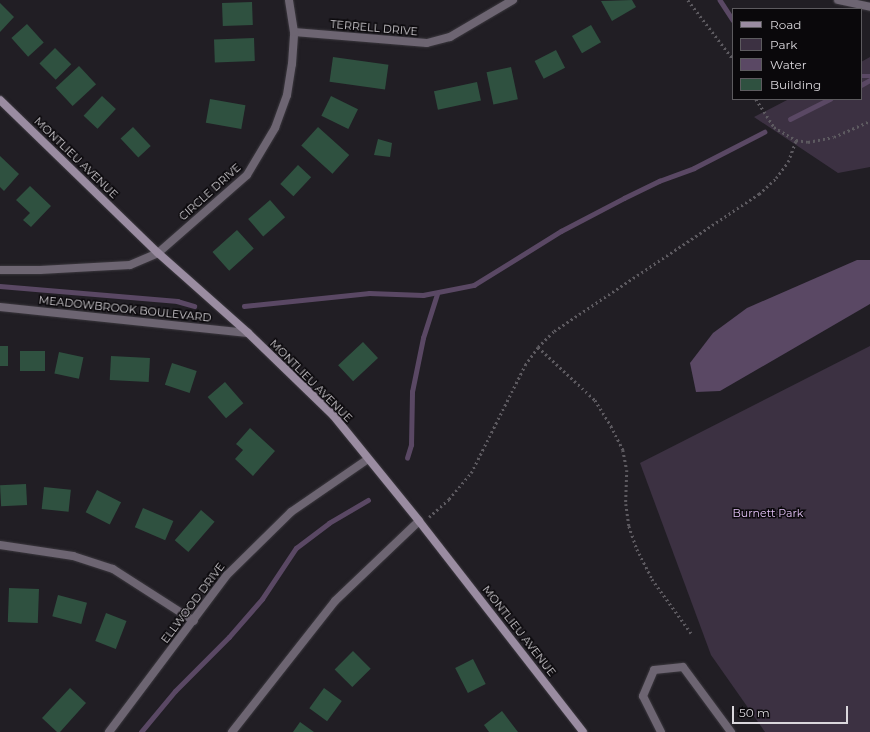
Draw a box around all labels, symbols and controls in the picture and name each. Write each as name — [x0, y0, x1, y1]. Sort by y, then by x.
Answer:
legend — [732, 8, 862, 100]
text: Road — [770, 17, 801, 32]
street label: TERRELL DRIVE — [330, 18, 418, 38]
text: Park — [770, 37, 797, 52]
text: Water — [770, 57, 806, 72]
text: Building — [770, 77, 821, 92]
street label: MONTLIEU AVENUE — [31, 115, 121, 201]
street label: CIRCLE DRIVE — [176, 161, 244, 223]
street label: MEADOWBROOK BOULEVARD — [38, 293, 212, 325]
street label: MONTLIEU AVENUE — [267, 337, 355, 425]
park label: Burnett Park — [733, 506, 803, 520]
street label: ELLWOOD DRIVE — [158, 560, 228, 646]
street label: MONTLIEU AVENUE — [480, 583, 558, 679]
scale bar — [734, 698, 850, 724]
text: 50 m — [739, 705, 770, 720]

